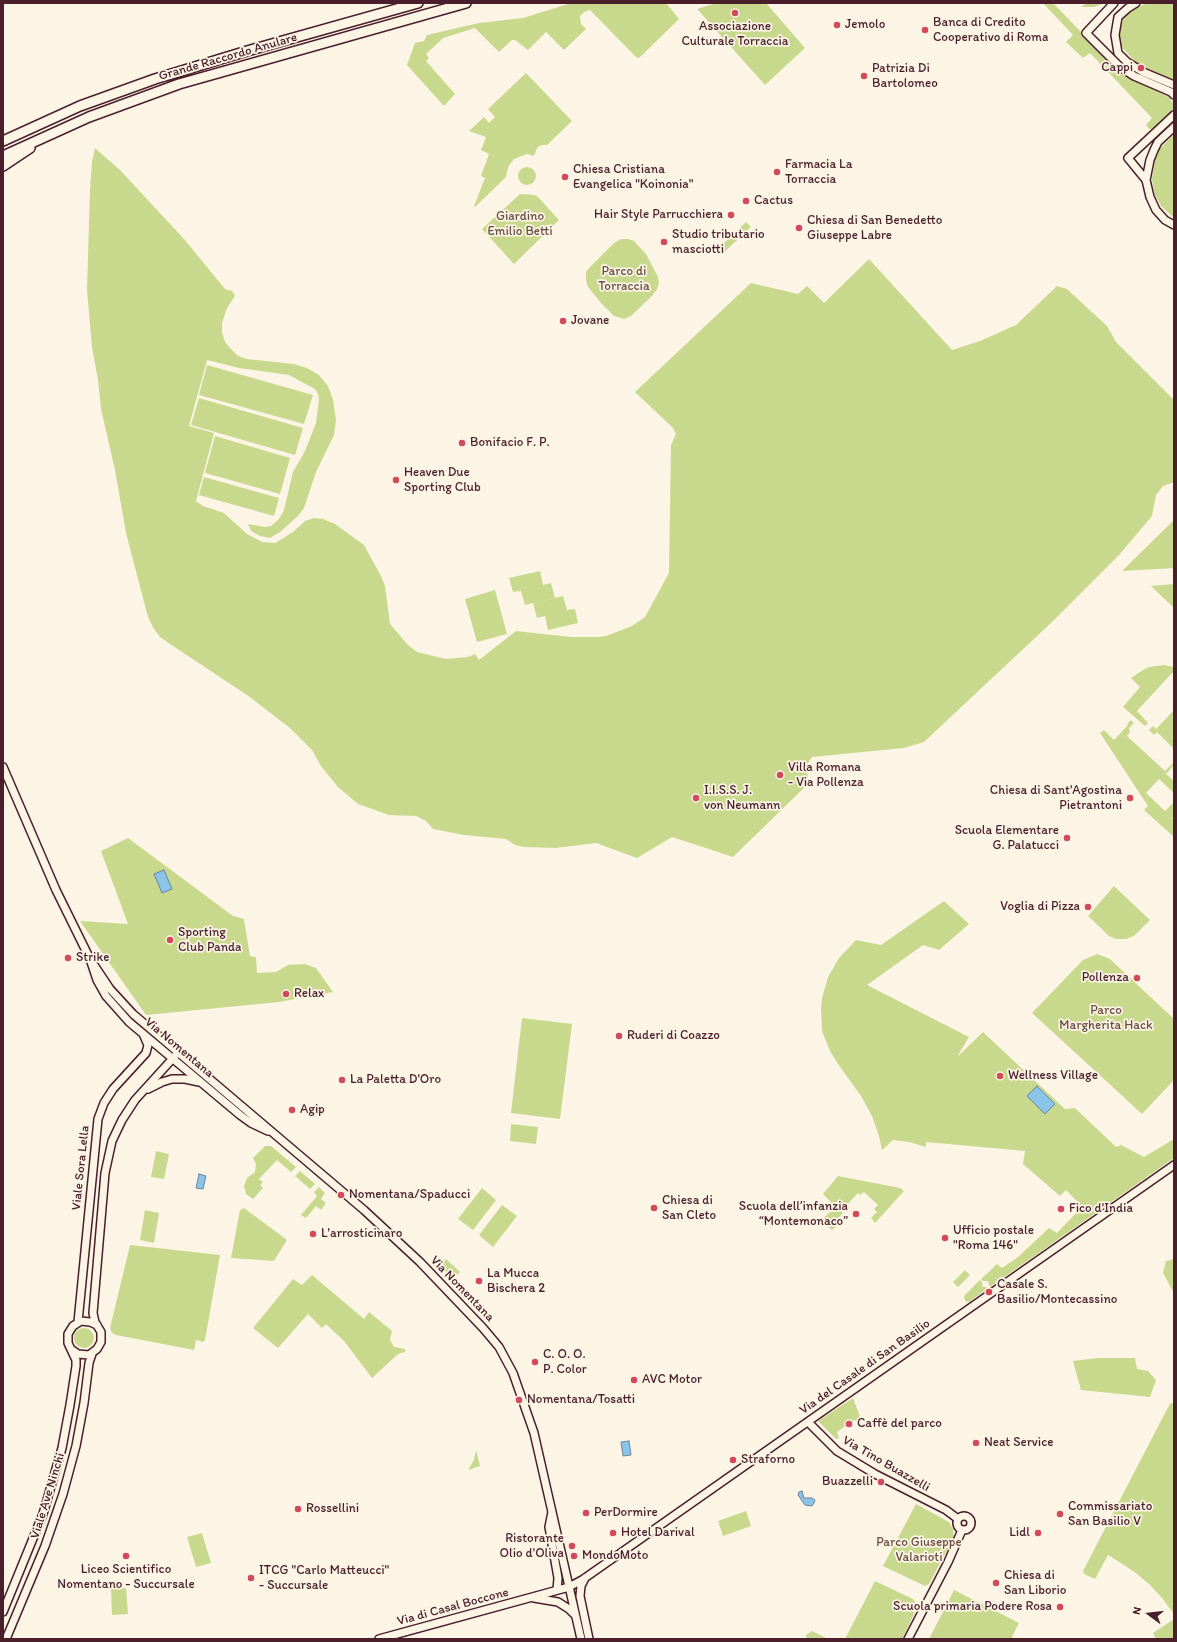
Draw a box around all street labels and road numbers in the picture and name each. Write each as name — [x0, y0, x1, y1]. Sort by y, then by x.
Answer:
street label: Grande Raccordo Anulare — [157, 30, 299, 84]
street label: Via Nomentana — [141, 1015, 217, 1081]
street label: Viale Sora Lella — [69, 1125, 93, 1211]
street label: Via Nomentana — [427, 1253, 497, 1325]
street label: Via del Casale di San Basilio — [797, 1316, 933, 1418]
street label: Via Tino Buazzelli — [839, 1433, 933, 1495]
street label: Viale Ave Ninchi — [28, 1451, 68, 1541]
street label: Via di Casal Boccone — [395, 1585, 511, 1629]

